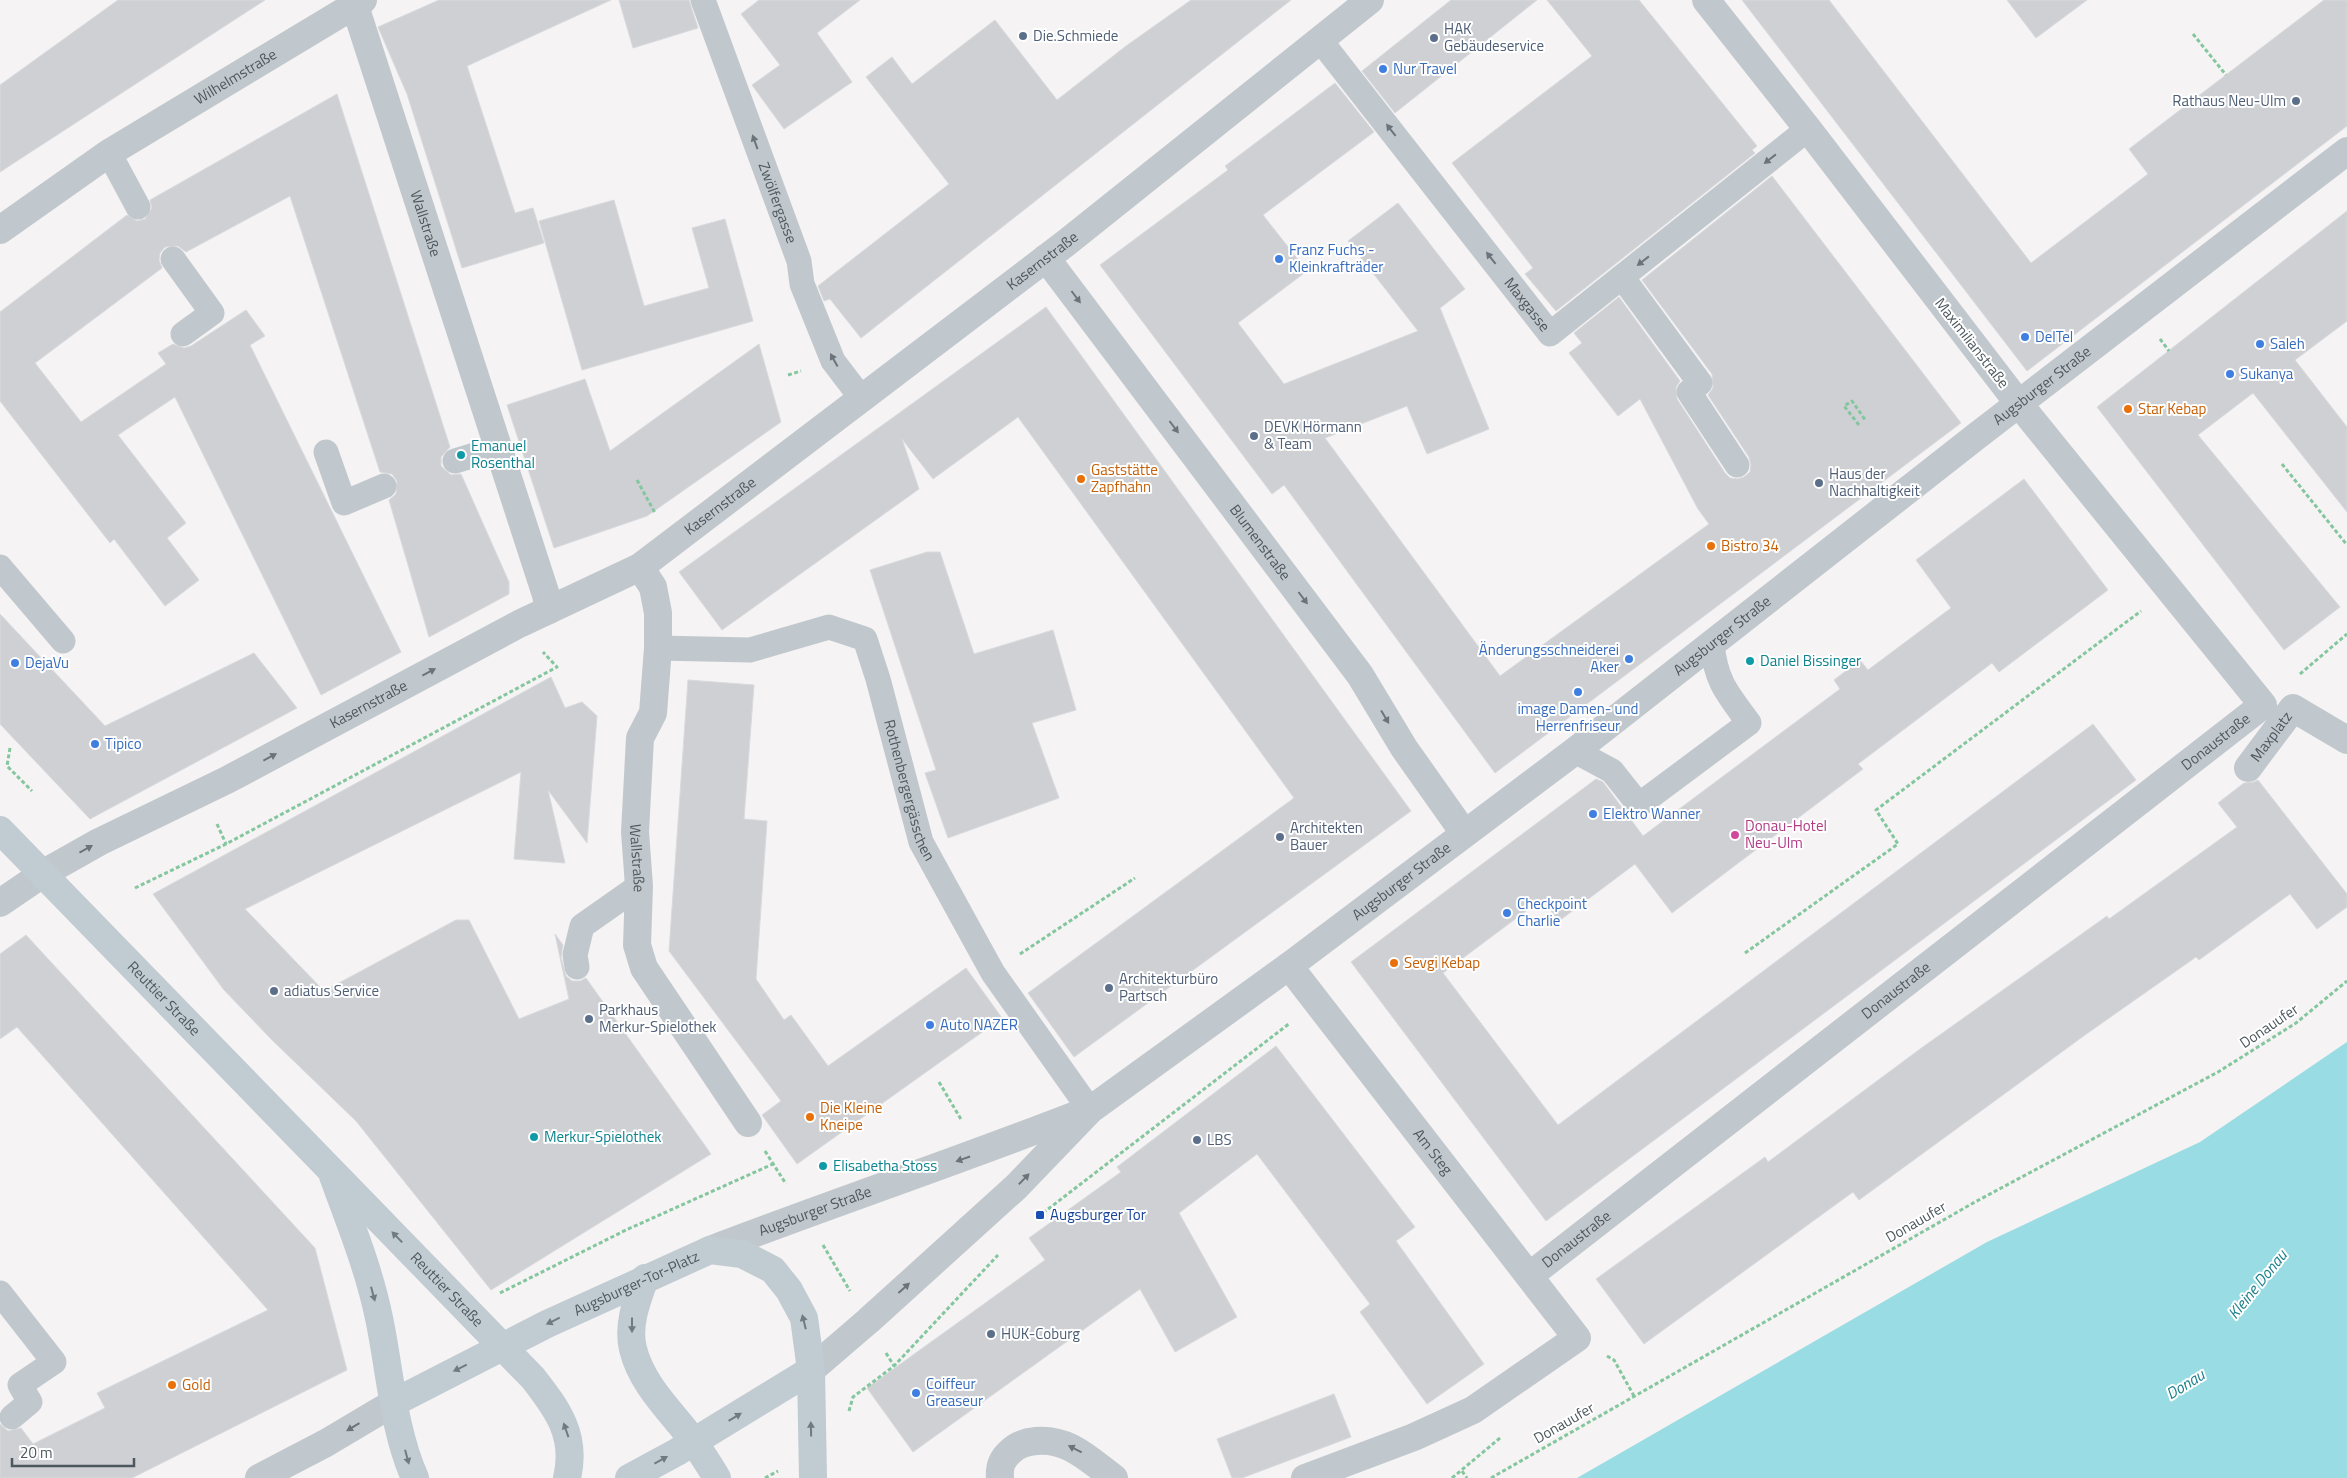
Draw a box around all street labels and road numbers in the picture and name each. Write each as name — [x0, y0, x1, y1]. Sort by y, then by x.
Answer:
street label: Wilhelmstraße — [189, 43, 281, 110]
street label: Zwölfergasse — [753, 159, 803, 246]
street label: Wallstraße — [404, 187, 448, 260]
street label: Kasernstraße — [1001, 226, 1083, 295]
street label: Maxgasse — [1499, 272, 1556, 336]
street label: Maximilianstraße — [1930, 292, 2015, 393]
street label: Augsburger Straße — [1988, 340, 2096, 431]
street label: Kasernstraße — [679, 471, 761, 541]
street label: Blumenstraße — [1224, 499, 1297, 585]
street label: Augsburger Straße — [1668, 590, 1776, 681]
street label: Kasernstraße — [325, 674, 411, 734]
street label: Maxplatz — [2244, 706, 2298, 767]
street label: Donaustraße — [2176, 707, 2255, 776]
street label: Rothenbergergässchen — [878, 717, 941, 865]
street label: Wallstraße — [624, 823, 651, 893]
street label: Augsburger Straße — [1347, 836, 1456, 926]
street label: Reuttier Straße — [122, 955, 206, 1041]
street label: Donaustraße — [1856, 956, 1935, 1024]
street label: Donauufer — [2235, 997, 2303, 1054]
street label: Am Steg — [1408, 1123, 1459, 1180]
street label: Augsburger Straße — [755, 1180, 874, 1242]
street label: Donauufer — [1881, 1195, 1950, 1248]
street label: Donaustraße — [1536, 1204, 1616, 1273]
street label: Augsburger-Tor-Platz — [570, 1244, 703, 1321]
street label: Reuttier Straße — [405, 1246, 489, 1332]
street label: Donauufer — [1529, 1396, 1598, 1449]

